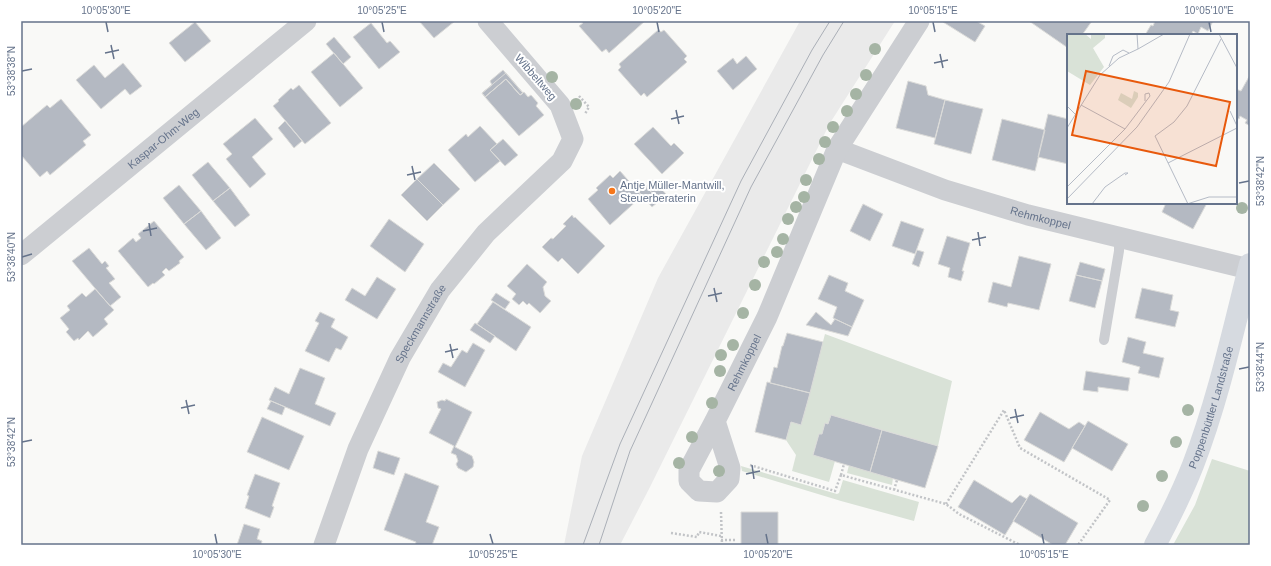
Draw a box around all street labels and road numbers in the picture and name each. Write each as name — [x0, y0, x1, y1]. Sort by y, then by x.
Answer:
street label: Wibbeltweg — [513, 52, 559, 102]
street label: Kaspar-Ohm-Weg — [125, 106, 201, 171]
street label: Rehmkoppel — [1009, 204, 1072, 231]
street label: Speckmannstraße — [393, 282, 448, 365]
street label: Rehmkoppel — [725, 332, 763, 393]
street label: Poppenbüttler Landstraße — [1186, 345, 1235, 470]

